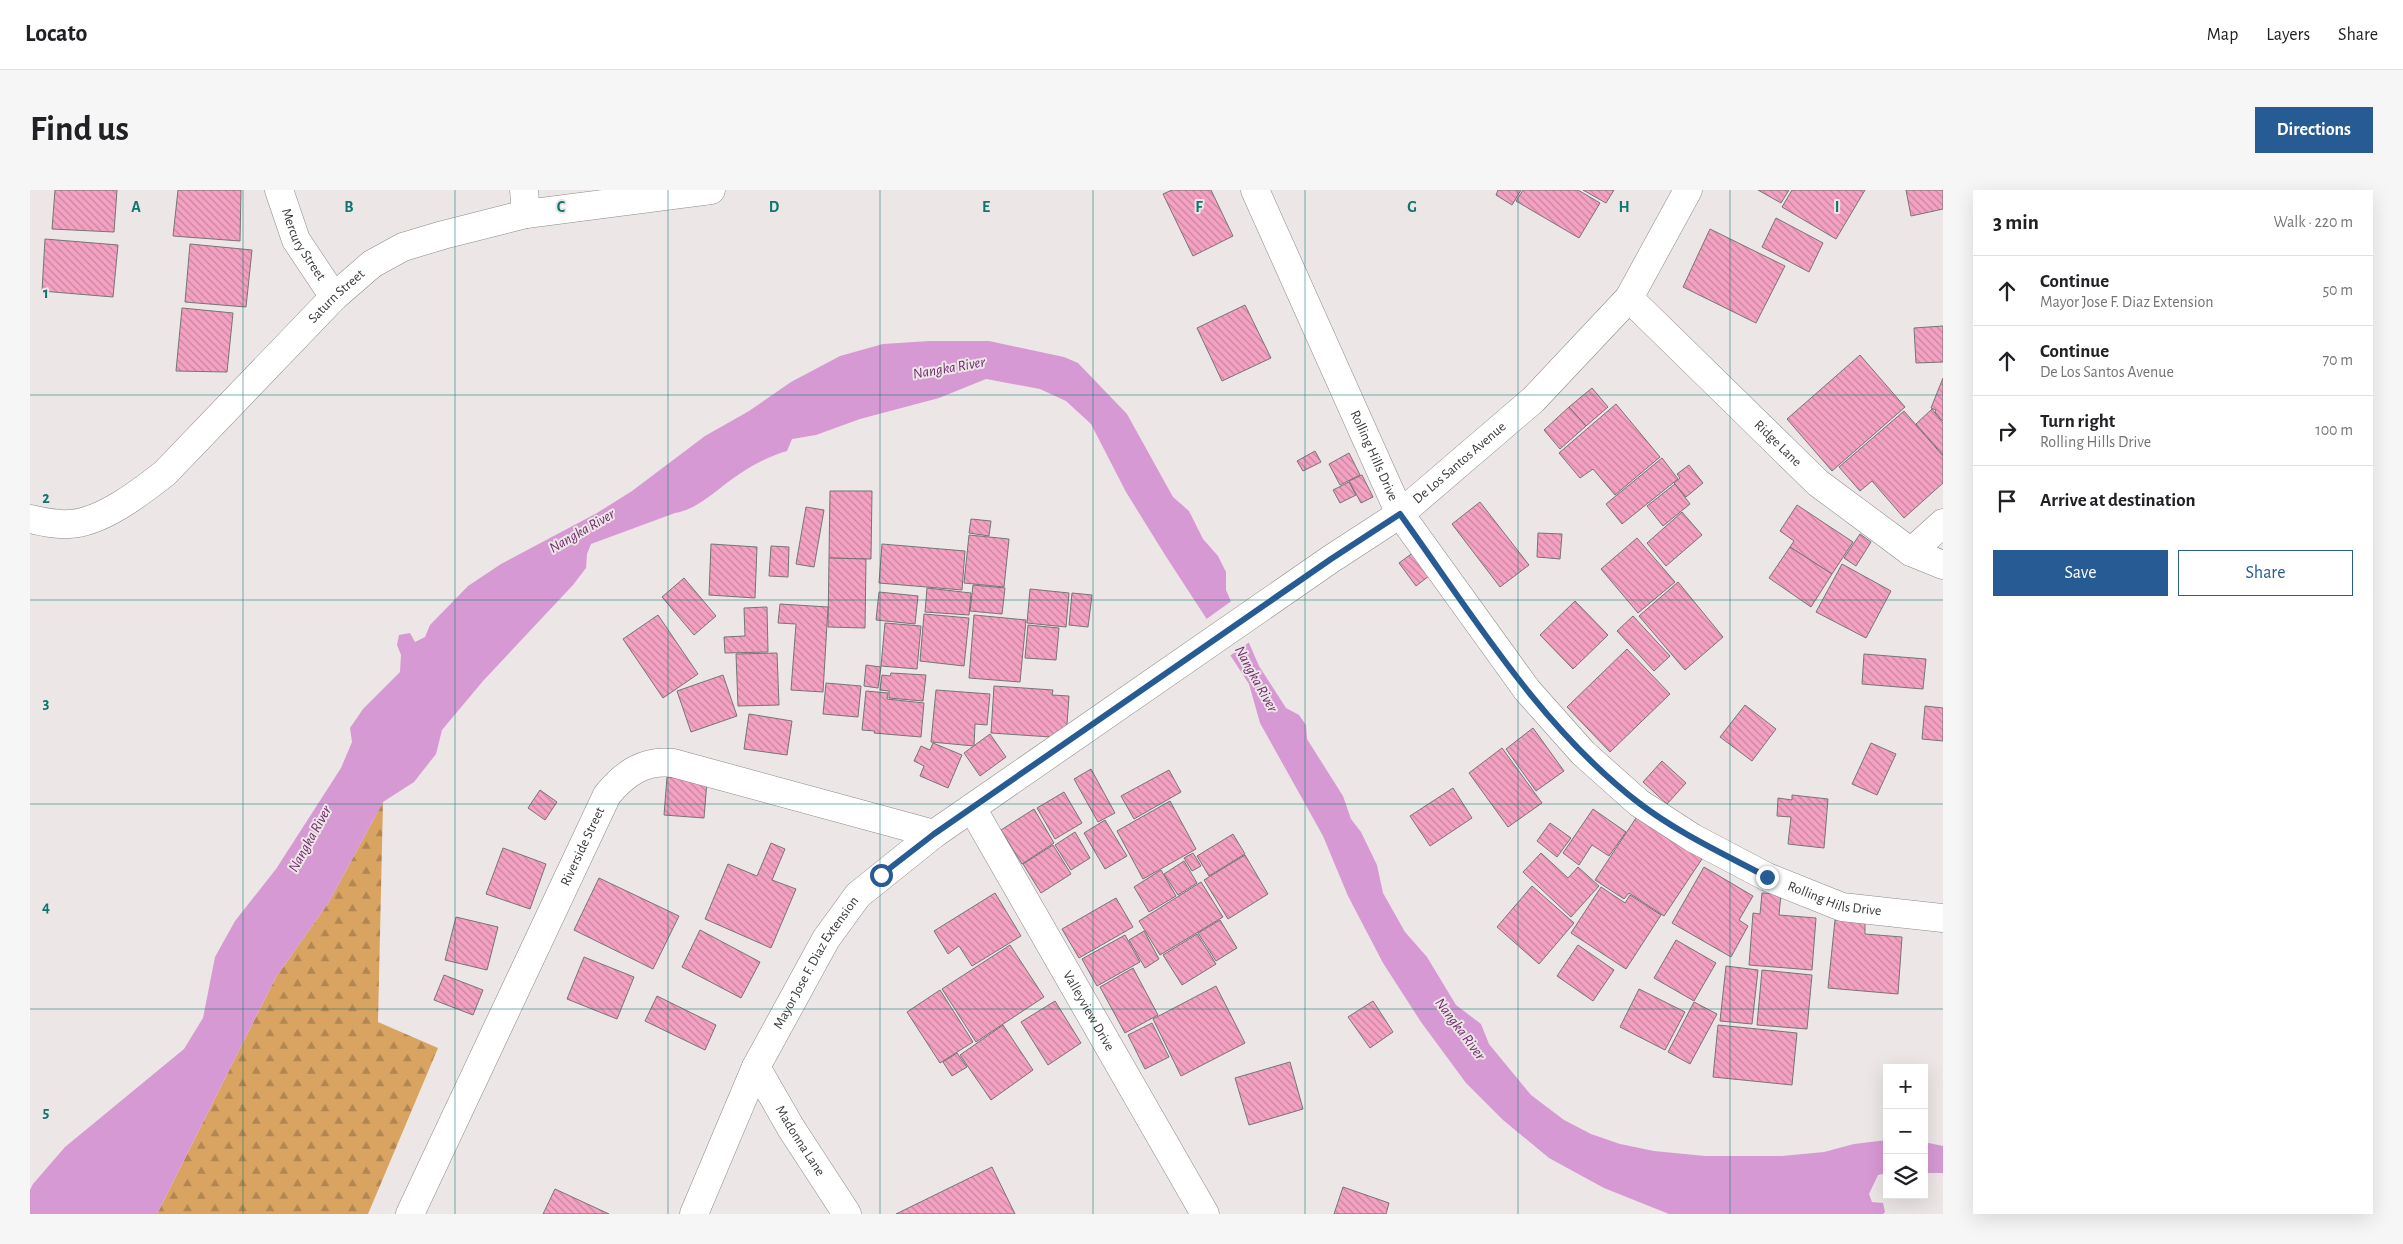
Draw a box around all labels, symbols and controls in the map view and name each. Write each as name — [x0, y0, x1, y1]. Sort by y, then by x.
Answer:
text: Locato — [25, 22, 87, 46]
text: Map — [2207, 26, 2238, 44]
text: Layers — [2266, 26, 2310, 44]
text: Share — [2338, 26, 2378, 44]
button: Directions — [2255, 107, 2373, 153]
text: Find us — [30, 112, 129, 147]
text: A — [131, 199, 141, 215]
text: B — [344, 199, 354, 215]
text: C — [557, 199, 566, 215]
text: D — [769, 199, 780, 215]
text: E — [982, 199, 990, 215]
text: F — [1195, 199, 1203, 215]
text: G — [1407, 199, 1417, 215]
text: H — [1618, 199, 1630, 215]
text: I — [1835, 199, 1839, 215]
street label: Mercury Street — [279, 207, 328, 284]
text: 3 min — [1993, 212, 2039, 233]
text: Walk · 220 m — [2274, 214, 2353, 230]
street label: Saturn Street — [306, 266, 368, 326]
text: Continue — [2040, 272, 2109, 291]
icon: ahead — [1993, 277, 2021, 305]
text: 50 m — [2322, 282, 2353, 298]
text: 1 — [43, 285, 49, 301]
text: Mayor Jose F. Diaz Extension — [2040, 294, 2214, 310]
text: Continue — [2040, 342, 2109, 361]
icon: ahead — [1993, 347, 2021, 375]
text: 70 m — [2322, 352, 2353, 368]
water label: Nangka River — [912, 354, 987, 382]
text: De Los Santos Avenue — [2040, 364, 2174, 380]
street label: Rolling Hills Drive — [1348, 408, 1400, 503]
text: Turn right — [2040, 412, 2115, 431]
icon: right — [1993, 417, 2021, 445]
street label: Ridge Lane — [1751, 418, 1804, 469]
street label: De Los Santos Avenue — [1410, 420, 1509, 506]
text: 100 m — [2315, 422, 2353, 438]
text: Rolling Hills Drive — [2040, 434, 2151, 450]
icon: arrive — [1993, 487, 2021, 515]
text: 2 — [42, 490, 50, 506]
text: Arrive at destination — [2040, 491, 2196, 510]
water label: Nangka River — [547, 506, 618, 556]
button: Save — [1993, 550, 2168, 596]
button: Share — [2178, 550, 2353, 596]
water label: Nangka River — [1232, 643, 1281, 716]
text: 3 — [43, 695, 50, 711]
water label: Nangka River — [286, 802, 335, 875]
street label: Riverside Street — [558, 804, 608, 888]
route start — [870, 864, 893, 887]
route end — [1756, 866, 1779, 889]
street label: Rolling Hills Drive — [1786, 879, 1882, 918]
street label: Mayor Jose F. Diaz Extension — [771, 894, 861, 1031]
text: 4 — [42, 899, 50, 915]
street label: Valleyview Drive — [1060, 969, 1117, 1053]
water label: Nangka River — [1432, 995, 1489, 1064]
map controls — [1883, 1064, 1928, 1199]
button: + — [1883, 1064, 1928, 1109]
street label: Madonna Lane — [773, 1103, 827, 1179]
text: 5 — [43, 1104, 50, 1120]
button: − — [1883, 1109, 1928, 1154]
button: layers — [1883, 1154, 1928, 1199]

